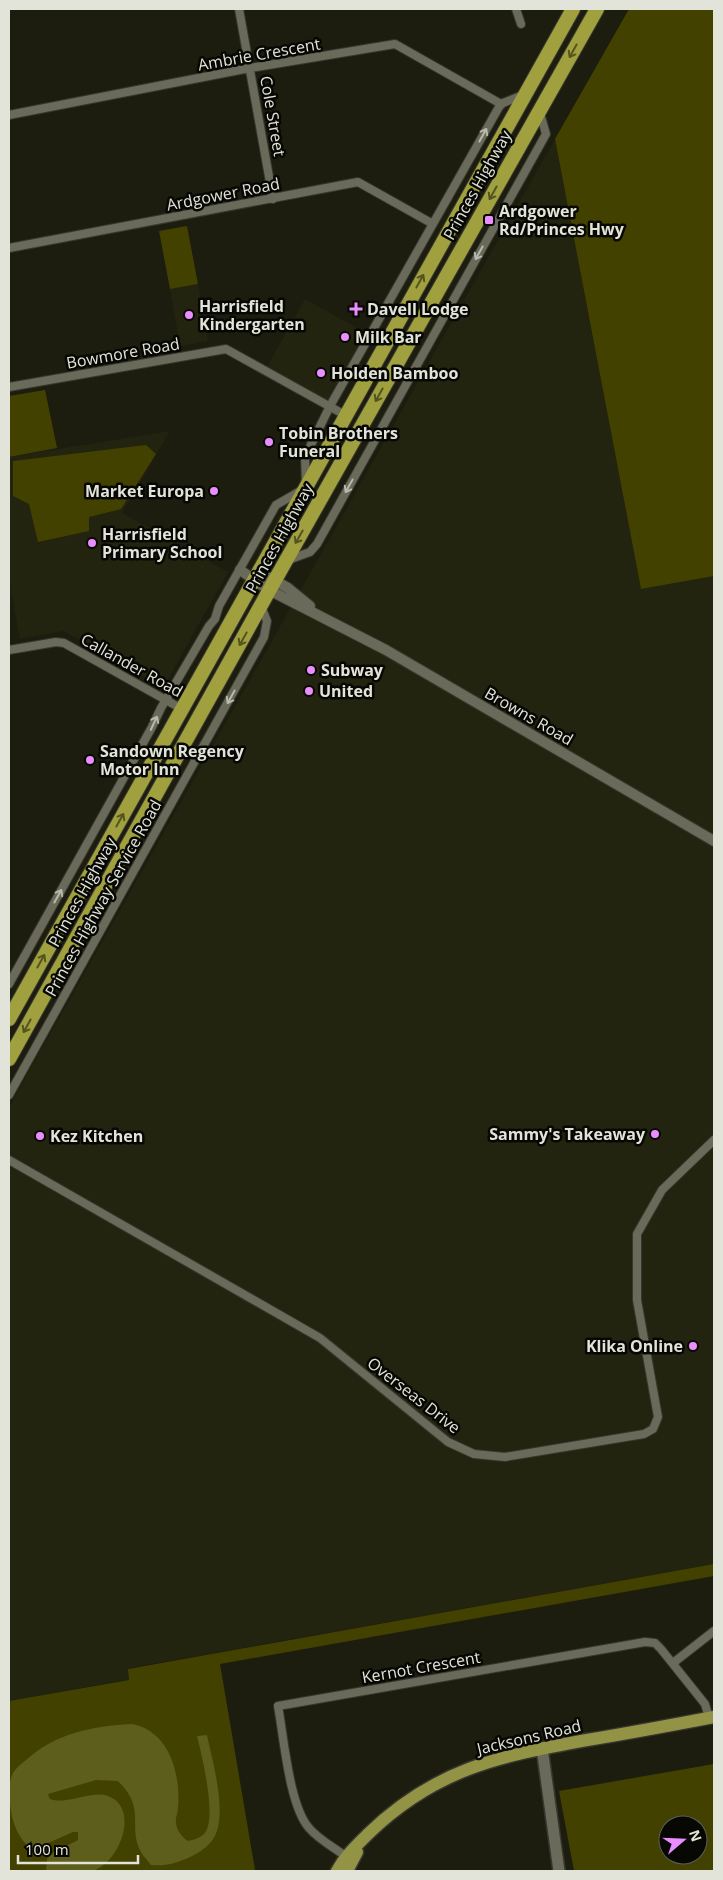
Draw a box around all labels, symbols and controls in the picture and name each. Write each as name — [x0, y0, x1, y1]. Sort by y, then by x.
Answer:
street label: Ambrie Crescent — [196, 32, 322, 76]
one-way arrow — [568, 44, 578, 59]
street label: Cole Street — [255, 74, 291, 158]
street label: Princes Highway — [438, 125, 517, 244]
one-way arrow — [478, 128, 488, 143]
street label: Ardgower Road — [164, 172, 282, 216]
one-way arrow — [488, 185, 498, 200]
place label: Ardgower Rd/Princes Hwy — [499, 200, 625, 240]
marker: Ardgower Rd/Princes Hwy — [483, 214, 495, 226]
one-way arrow — [474, 245, 484, 259]
one-way arrow — [416, 274, 426, 289]
place label: Harrisfield Kindergarten — [199, 295, 305, 335]
place label: Davell Lodge — [367, 298, 469, 320]
marker: Davell Lodge — [349, 302, 363, 316]
marker: Harrisfield Kindergarten — [183, 309, 195, 321]
place label: Milk Bar — [355, 326, 422, 348]
marker: Milk Bar — [339, 331, 351, 343]
street label: Bowmore Road — [65, 332, 181, 374]
place label: Holden Bamboo — [331, 362, 458, 384]
marker: Holden Bamboo — [315, 367, 327, 379]
one-way arrow — [374, 388, 384, 403]
place label: Tobin Brothers Funeral — [279, 422, 398, 462]
marker: Tobin Brothers Funeral — [263, 436, 275, 448]
street label: Princes Highway — [240, 478, 319, 597]
one-way arrow — [344, 479, 354, 494]
place label: Market Europa — [85, 480, 204, 502]
marker: Market Europa — [208, 485, 220, 497]
place label: Harrisfield Primary School — [102, 523, 222, 563]
one-way arrow — [294, 529, 304, 544]
marker: Harrisfield Primary School — [86, 537, 98, 549]
street label: Callander Road — [77, 628, 187, 702]
one-way arrow — [237, 631, 247, 646]
place label: Subway — [321, 659, 384, 681]
marker: Subway — [305, 664, 317, 676]
place label: United — [319, 680, 373, 702]
street label: Browns Road — [481, 682, 577, 750]
marker: United — [303, 685, 315, 697]
one-way arrow — [226, 690, 236, 705]
one-way arrow — [150, 716, 159, 731]
place label: Sandown Regency Motor Inn — [100, 740, 245, 780]
marker: Sandown Regency Motor Inn — [84, 754, 96, 766]
street label: Princes Highway Service Road — [40, 796, 166, 1000]
one-way arrow — [116, 813, 126, 827]
street label: Princes Highway — [43, 832, 122, 951]
one-way arrow — [53, 888, 63, 903]
one-way arrow — [36, 954, 46, 969]
one-way arrow — [22, 1018, 32, 1032]
place label: Sammy's Takeaway — [489, 1123, 646, 1145]
place label: Kez Kitchen — [50, 1125, 143, 1147]
marker: Sammy's Takeaway — [649, 1128, 661, 1140]
marker: Kez Kitchen — [34, 1130, 46, 1142]
place label: Klika Online — [586, 1335, 683, 1357]
marker: Klika Online — [687, 1340, 699, 1352]
street label: Overseas Drive — [363, 1352, 465, 1438]
street label: Kernot Crescent — [360, 1646, 482, 1688]
street label: Jacksons Road — [473, 1714, 583, 1760]
north arrow — [658, 1815, 708, 1865]
text: N — [685, 1827, 707, 1844]
scale bar — [18, 1832, 138, 1864]
text: 100 m — [25, 1839, 69, 1859]

